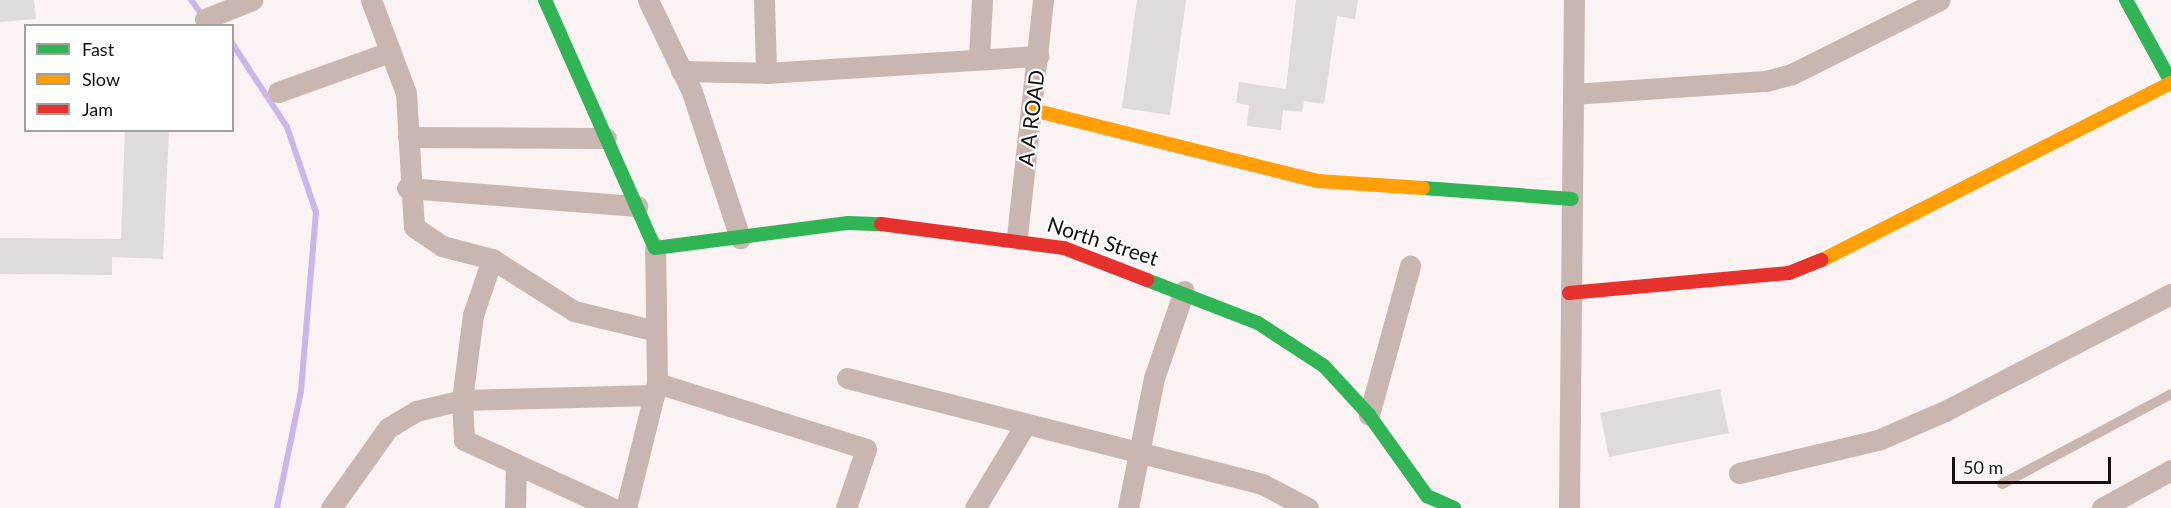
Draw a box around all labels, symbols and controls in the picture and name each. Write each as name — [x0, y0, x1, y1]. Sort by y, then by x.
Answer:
legend — [24, 24, 234, 132]
text: Fast — [82, 38, 114, 60]
street label: A A ROAD — [1012, 67, 1050, 169]
text: Slow — [82, 68, 120, 90]
text: Jam — [82, 98, 113, 120]
street label: North Street — [1044, 211, 1162, 271]
scale bar — [1955, 445, 2114, 483]
text: 50 m — [1963, 456, 2003, 478]

